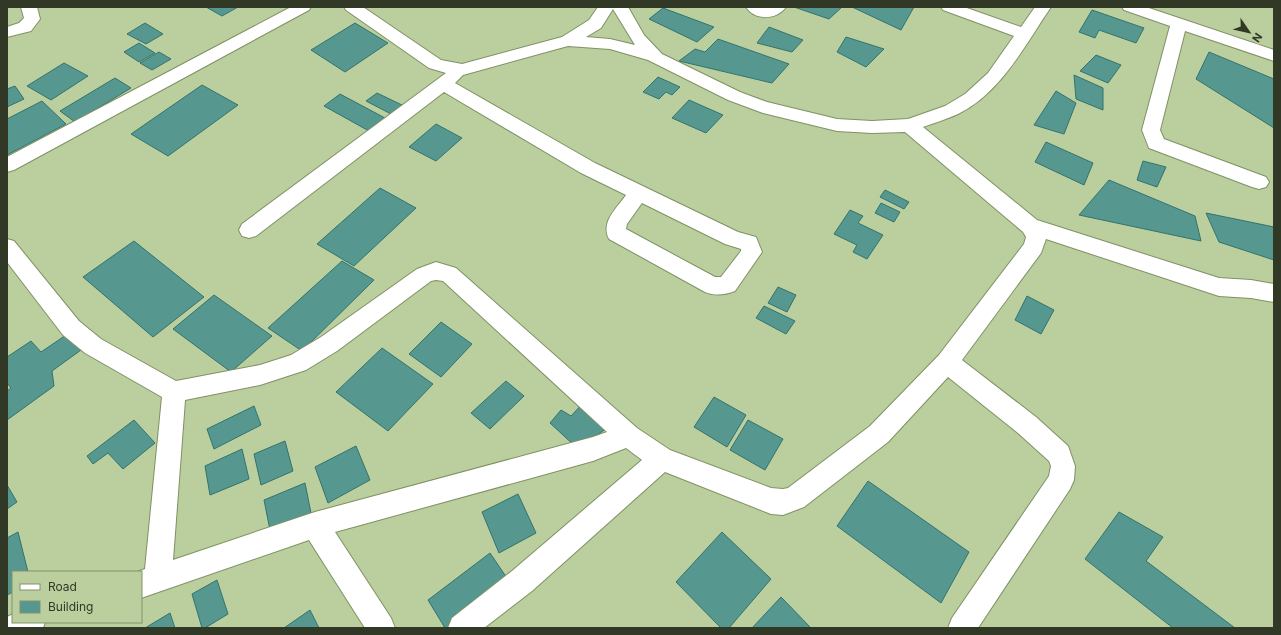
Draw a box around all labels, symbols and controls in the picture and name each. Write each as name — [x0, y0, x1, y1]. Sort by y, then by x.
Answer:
north arrow — [1229, 12, 1269, 52]
text: N — [1249, 30, 1265, 45]
legend — [12, 571, 142, 623]
text: Road — [48, 579, 77, 594]
text: Building — [48, 599, 93, 614]

